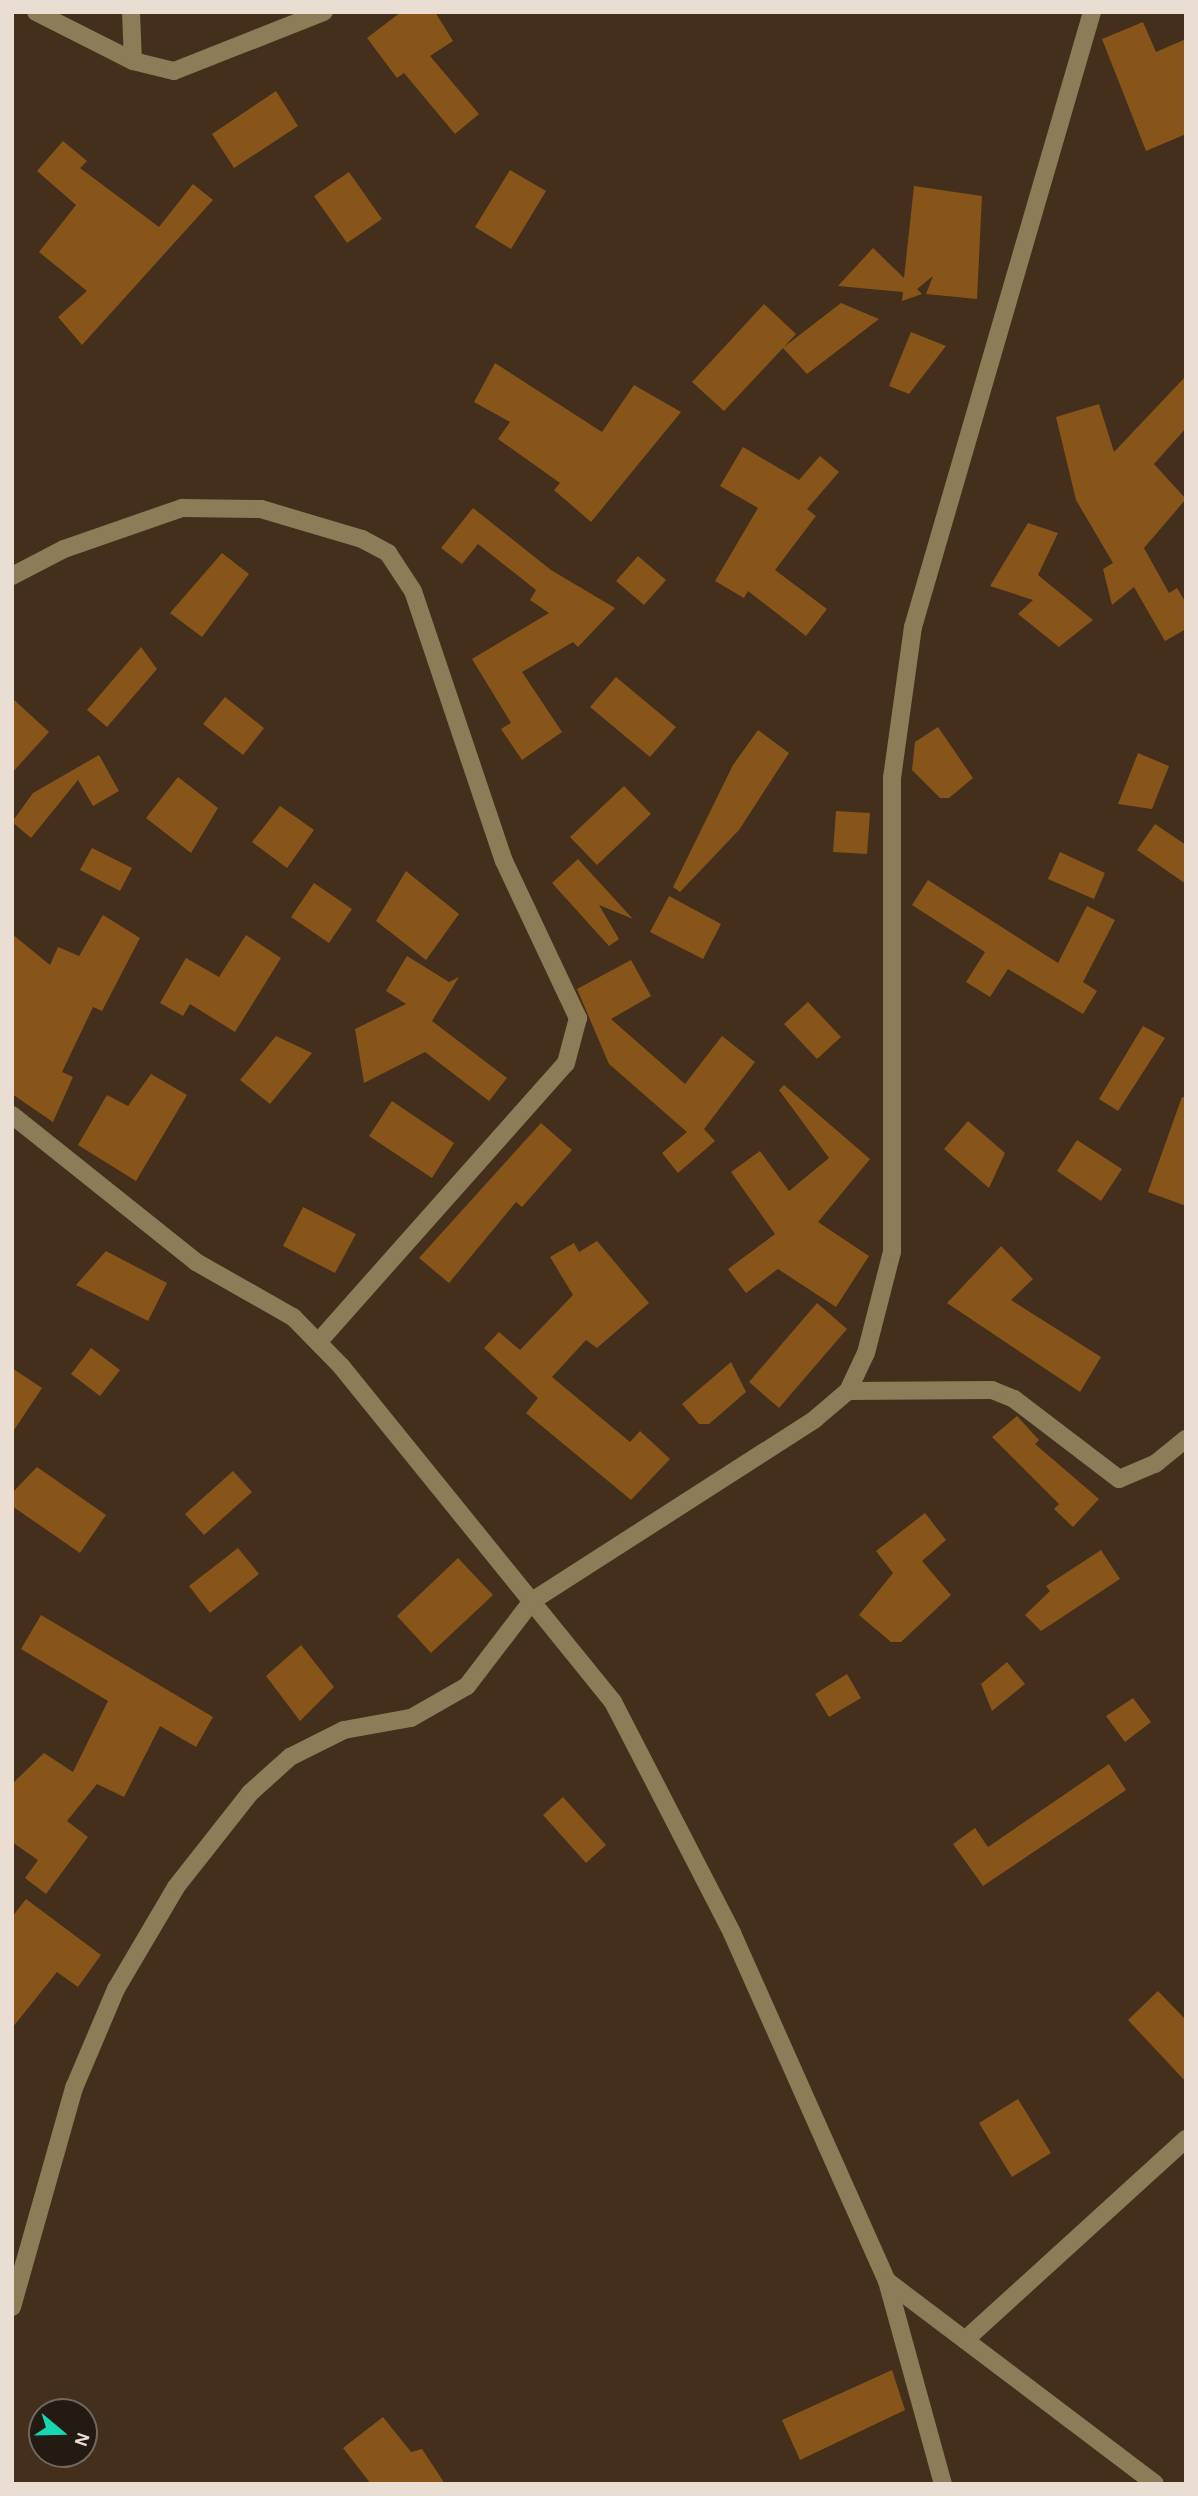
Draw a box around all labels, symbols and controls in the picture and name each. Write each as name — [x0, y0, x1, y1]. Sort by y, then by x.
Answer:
north arrow — [28, 2398, 98, 2468]
text: N — [70, 2430, 93, 2449]

